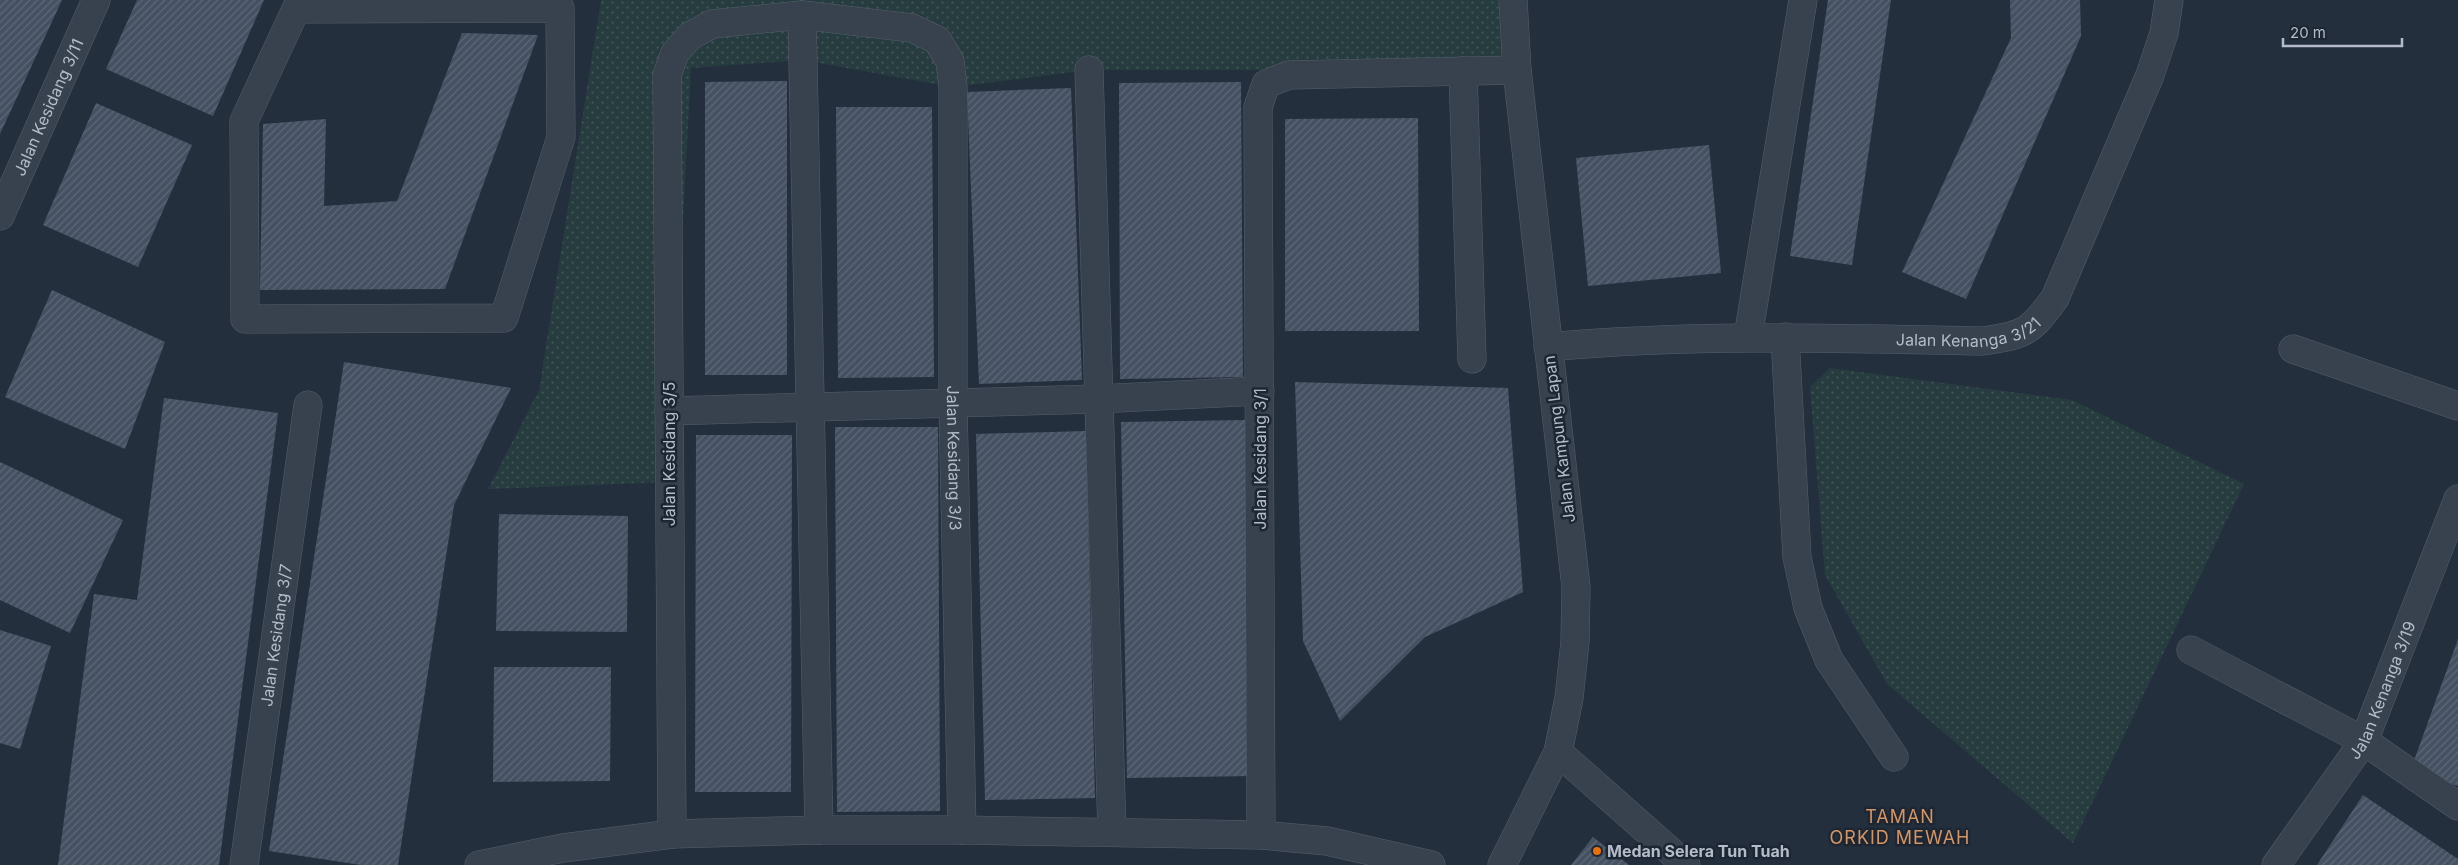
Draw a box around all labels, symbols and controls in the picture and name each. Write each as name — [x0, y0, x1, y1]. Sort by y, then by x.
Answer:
scale bar — [2283, 15, 2402, 47]
text: 20 m — [2290, 23, 2326, 42]
street label: Jalan Kesidang 3/11 — [9, 36, 88, 179]
street label: Jalan Kenanga 3/21 — [1896, 313, 2045, 352]
street label: Jalan Kampung Lapan — [1539, 354, 1579, 524]
street label: Jalan Kesidang 3/5 — [659, 382, 679, 526]
street label: Jalan Kesidang 3/3 — [943, 386, 966, 531]
street label: Jalan Kesidang 3/1 — [1250, 388, 1270, 530]
street label: Jalan Kesidang 3/7 — [256, 563, 296, 708]
street label: Jalan Kenanga 3/19 — [2344, 618, 2420, 763]
district label: TAMAN ORKID MEWAH — [1830, 806, 1970, 848]
place label: Medan Selera Tun Tuah — [1607, 841, 1790, 861]
marker: Medan Selera Tun Tuah — [1591, 845, 1603, 857]

